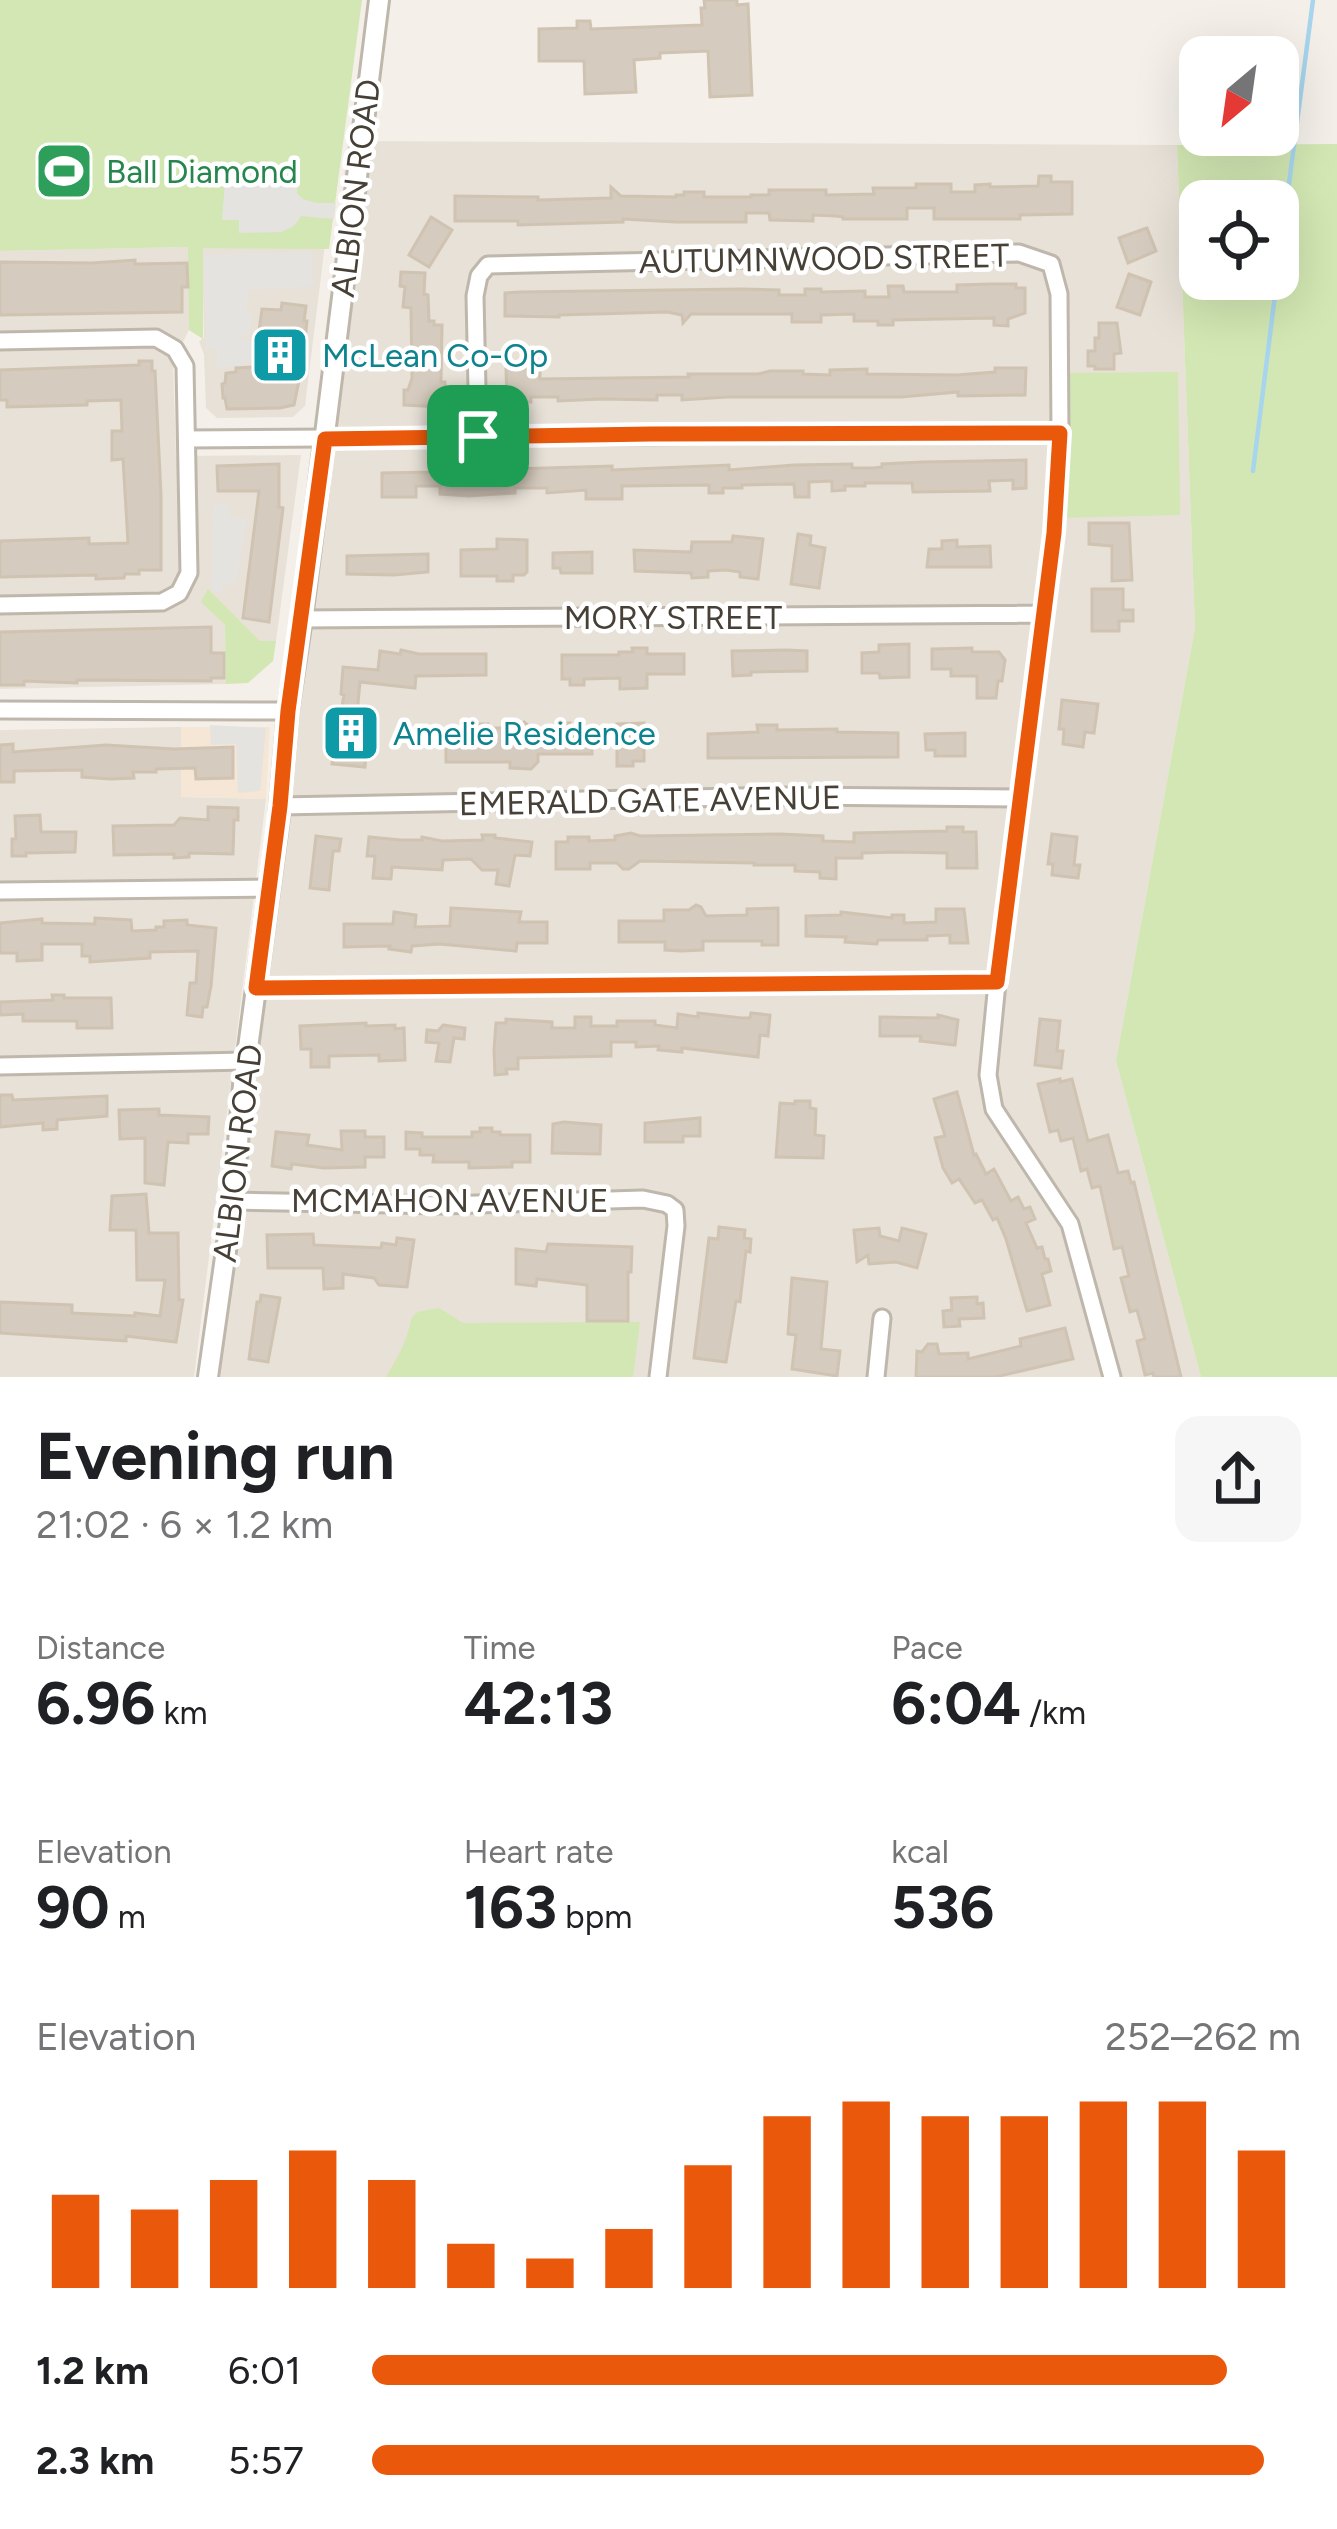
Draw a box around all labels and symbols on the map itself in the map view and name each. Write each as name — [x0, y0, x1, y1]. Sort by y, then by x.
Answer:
north arrow — [1179, 36, 1299, 156]
street label: ALBION ROAD — [323, 77, 388, 299]
sports icon: Ball Diamond — [33, 140, 95, 202]
place label: Ball Diamond — [106, 152, 298, 191]
street label: AUTUMNWOOD STREET — [638, 236, 1010, 281]
building icon: McLean Co-Op — [249, 324, 311, 386]
place label: McLean Co-Op — [322, 336, 548, 375]
pin — [427, 385, 529, 487]
street label: MORY STREET — [564, 598, 782, 637]
building icon: Amelie Residence — [320, 702, 382, 764]
place label: Amelie Residence — [393, 714, 656, 753]
street label: EMERALD GATE AVENUE — [458, 778, 842, 823]
street label: ALBION ROAD — [205, 1042, 270, 1264]
street label: MCMAHON AVENUE — [291, 1181, 609, 1220]

